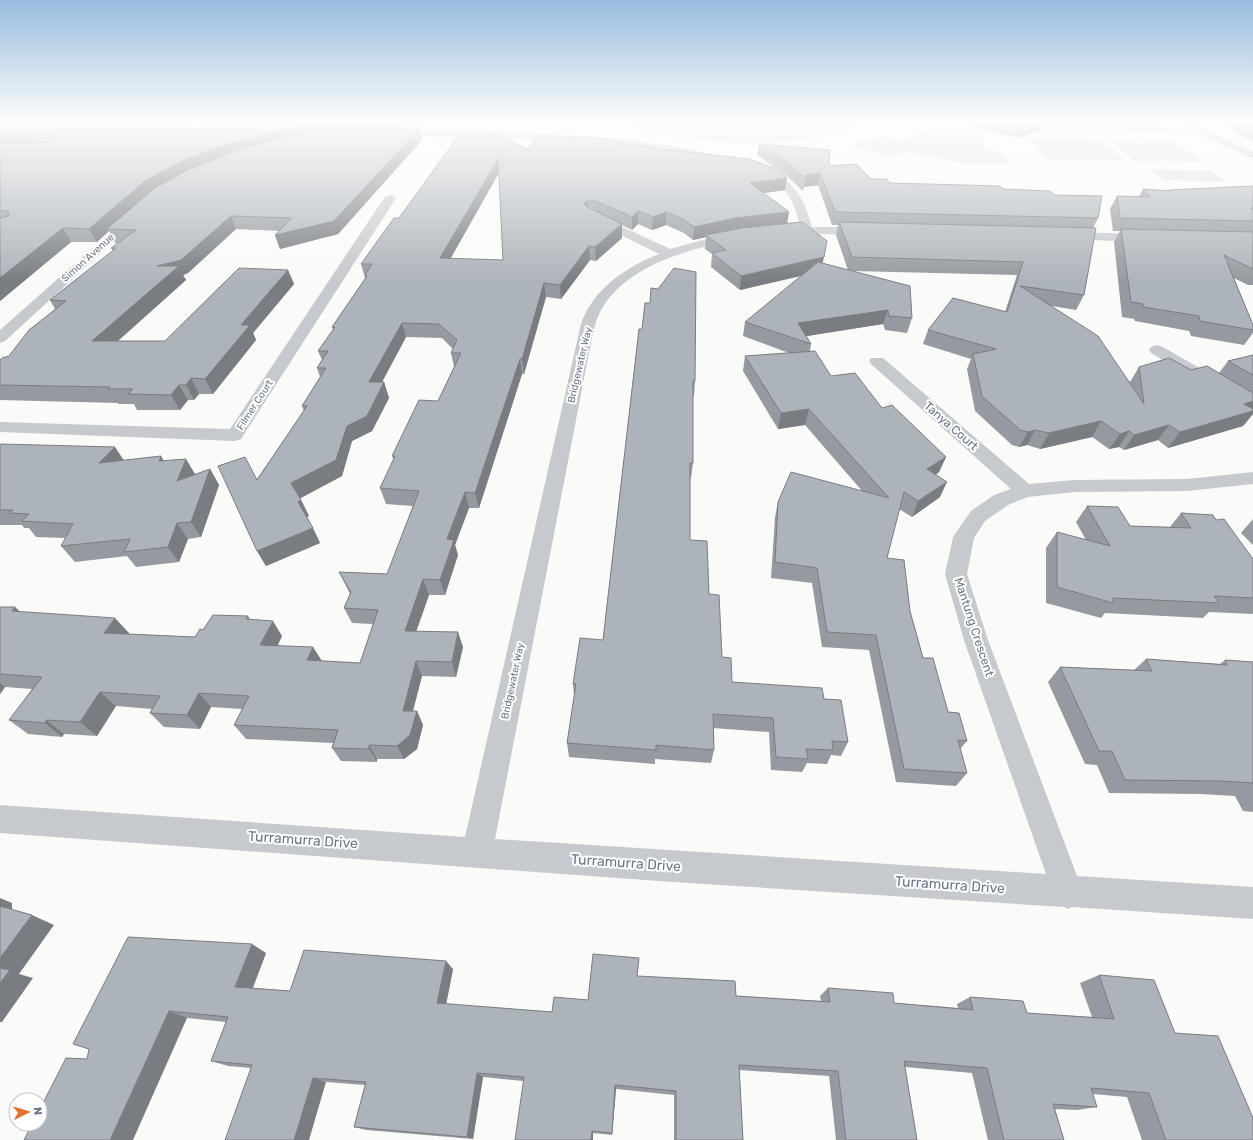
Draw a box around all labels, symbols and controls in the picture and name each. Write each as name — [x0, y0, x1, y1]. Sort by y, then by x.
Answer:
street label: Simon Avenue — [59, 231, 117, 285]
street label: Bridgewater Way — [565, 325, 595, 404]
street label: Filmer Court — [234, 378, 276, 432]
street label: Tanya Court — [921, 399, 981, 453]
street label: Mantung Crescent — [951, 576, 997, 678]
street label: Bridgewater Way — [499, 641, 527, 720]
street label: Turramurra Drive — [248, 828, 359, 852]
street label: Turramurra Drive — [571, 851, 682, 875]
street label: Turramurra Drive — [895, 873, 1006, 897]
north arrow — [8, 1092, 48, 1132]
text: N — [31, 1107, 44, 1116]

